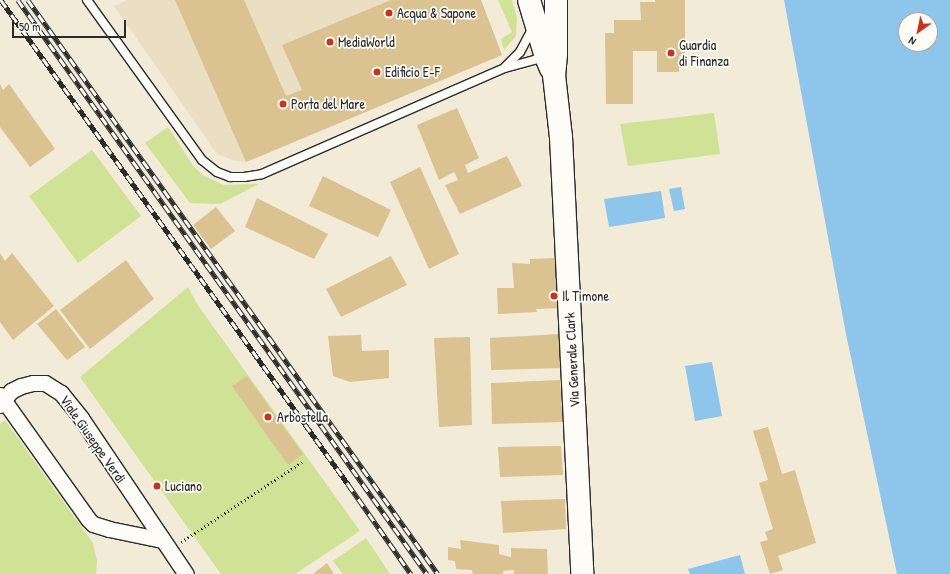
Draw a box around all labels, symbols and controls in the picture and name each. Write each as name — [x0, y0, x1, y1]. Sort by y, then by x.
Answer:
place label: Acqua & Sapone — [397, 5, 476, 21]
marker: Acqua & Sapone — [384, 8, 394, 18]
scale bar — [14, 12, 128, 38]
north arrow — [898, 12, 938, 52]
text: 50 m — [19, 18, 40, 35]
place label: MediaWorld — [338, 34, 395, 50]
text: N — [906, 34, 918, 49]
marker: MediaWorld — [325, 37, 335, 47]
place label: Guardia di Finanza — [679, 37, 729, 70]
marker: Guardia di Finanza — [666, 48, 676, 58]
place label: Edificio E-F — [385, 64, 440, 80]
marker: Edificio E-F — [372, 67, 382, 77]
place label: Porta del Mare — [291, 96, 365, 112]
marker: Porta del Mare — [278, 99, 288, 109]
place label: Il Timone — [562, 288, 609, 304]
marker: Il Timone — [549, 291, 559, 301]
street label: Via Generale Clark — [561, 312, 583, 408]
street label: Viale Giuseppe Verdi — [56, 392, 130, 486]
place label: Arbostella — [277, 409, 328, 425]
marker: Arbostella — [262, 411, 274, 423]
place label: Luciano — [165, 478, 202, 494]
marker: Luciano — [152, 481, 162, 491]

